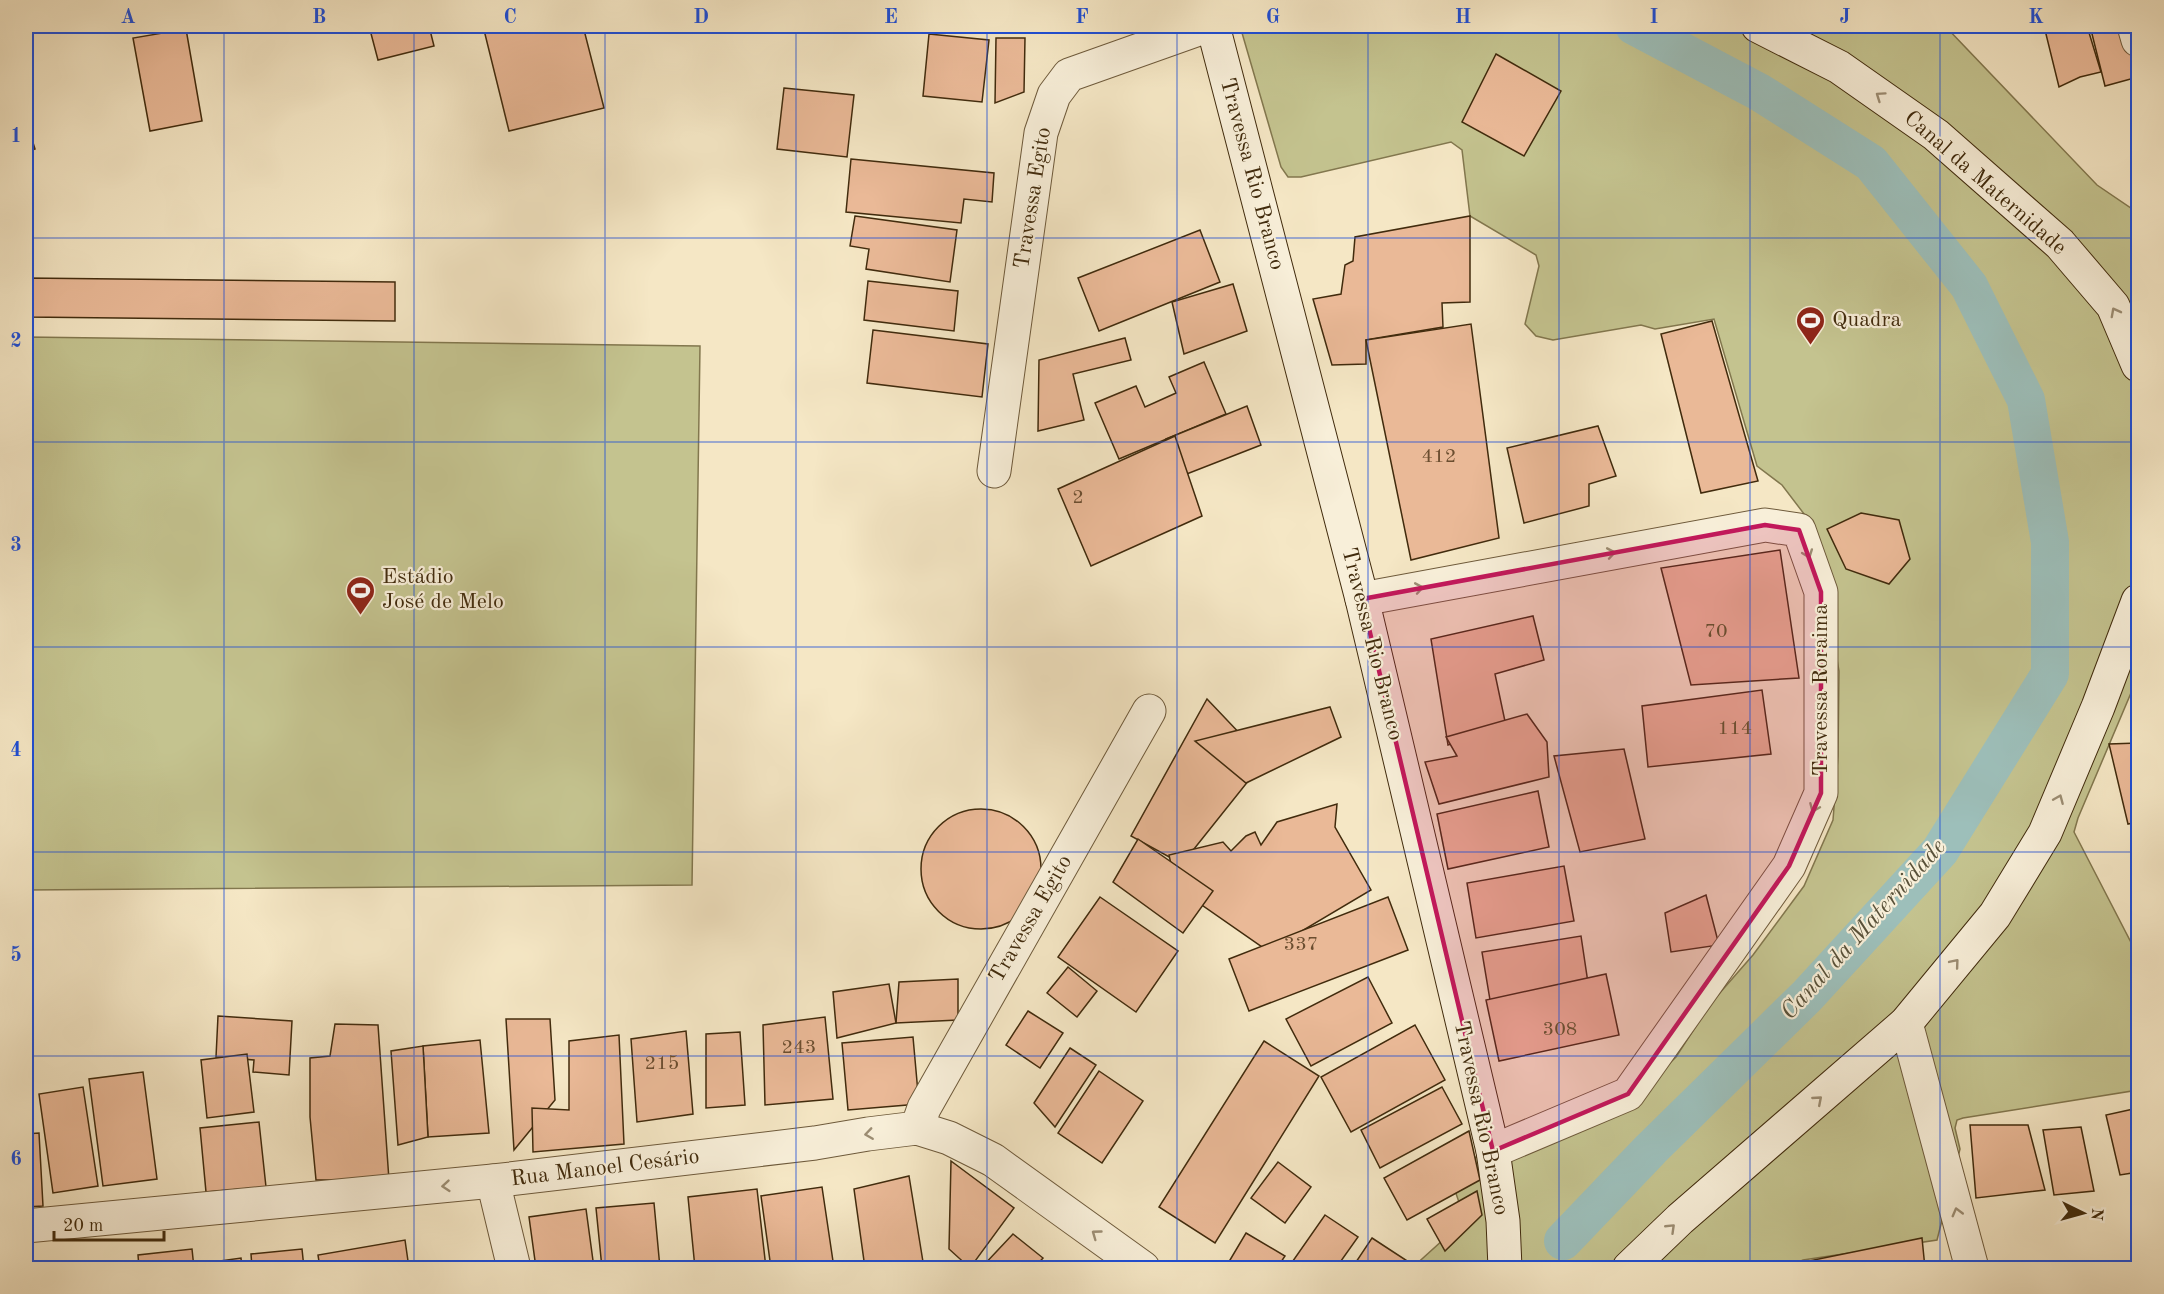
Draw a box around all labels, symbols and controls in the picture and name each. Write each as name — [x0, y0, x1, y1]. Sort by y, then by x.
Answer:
text: A — [120, 8, 136, 28]
text: B — [312, 8, 326, 28]
text: C — [503, 8, 517, 28]
text: D — [693, 8, 709, 28]
text: E — [884, 8, 898, 28]
text: F — [1075, 8, 1089, 28]
text: G — [1266, 8, 1280, 28]
text: H — [1455, 8, 1471, 28]
text: I — [1650, 8, 1658, 28]
text: J — [1840, 8, 1851, 28]
text: K — [2028, 8, 2044, 28]
street label: Travessa Rio Branco — [1216, 76, 1288, 272]
one-way arrow — [1876, 92, 1887, 103]
street label: Canal da Maternidade — [1900, 107, 2070, 259]
street label: Travessa Egito — [1011, 125, 1055, 271]
text: 1 — [10, 127, 22, 147]
sports icon: Quadra — [1795, 304, 1827, 346]
one-way arrow — [2111, 308, 2122, 318]
place label: Quadra — [1832, 309, 1902, 331]
text: 2 — [10, 332, 22, 352]
house number: 412 — [1422, 447, 1456, 467]
house number: 2 — [1072, 488, 1084, 508]
text: 3 — [10, 536, 22, 556]
street label: Travessa Rio Branco — [1337, 545, 1407, 743]
one-way arrow — [1607, 548, 1616, 560]
one-way arrow — [1800, 548, 1813, 559]
place label: Estádio José de Melo — [382, 566, 504, 613]
sports icon: Estádio José de Melo — [345, 574, 377, 616]
one-way arrow — [1415, 583, 1424, 595]
street label: Travessa Roraima — [1810, 604, 1832, 776]
house number: 70 — [1704, 622, 1728, 642]
house number: 114 — [1718, 719, 1752, 739]
text: 4 — [10, 741, 22, 761]
one-way arrow — [2052, 794, 2064, 805]
one-way arrow — [1809, 802, 1821, 813]
water label: Canal da Maternidade — [1777, 835, 1951, 1025]
street label: Travessa Egito — [986, 851, 1076, 987]
house number: 337 — [1284, 935, 1318, 955]
text: 5 — [10, 945, 22, 966]
one-way arrow — [1948, 959, 1959, 970]
street label: Travessa Rio Branco — [1450, 1019, 1512, 1217]
house number: 308 — [1543, 1020, 1577, 1040]
house number: 243 — [782, 1038, 816, 1058]
house number: 215 — [645, 1054, 679, 1074]
one-way arrow — [1811, 1096, 1822, 1107]
one-way arrow — [864, 1127, 873, 1139]
street label: Rua Manoel Cesário — [509, 1146, 701, 1190]
text: 6 — [10, 1150, 22, 1170]
one-way arrow — [441, 1179, 450, 1192]
north arrow — [2053, 1183, 2113, 1243]
scale bar — [54, 1204, 164, 1242]
one-way arrow — [1951, 1207, 1964, 1217]
text: N — [2087, 1207, 2104, 1222]
text: 20 m — [63, 1217, 103, 1235]
one-way arrow — [1664, 1224, 1674, 1235]
one-way arrow — [1091, 1230, 1102, 1241]

